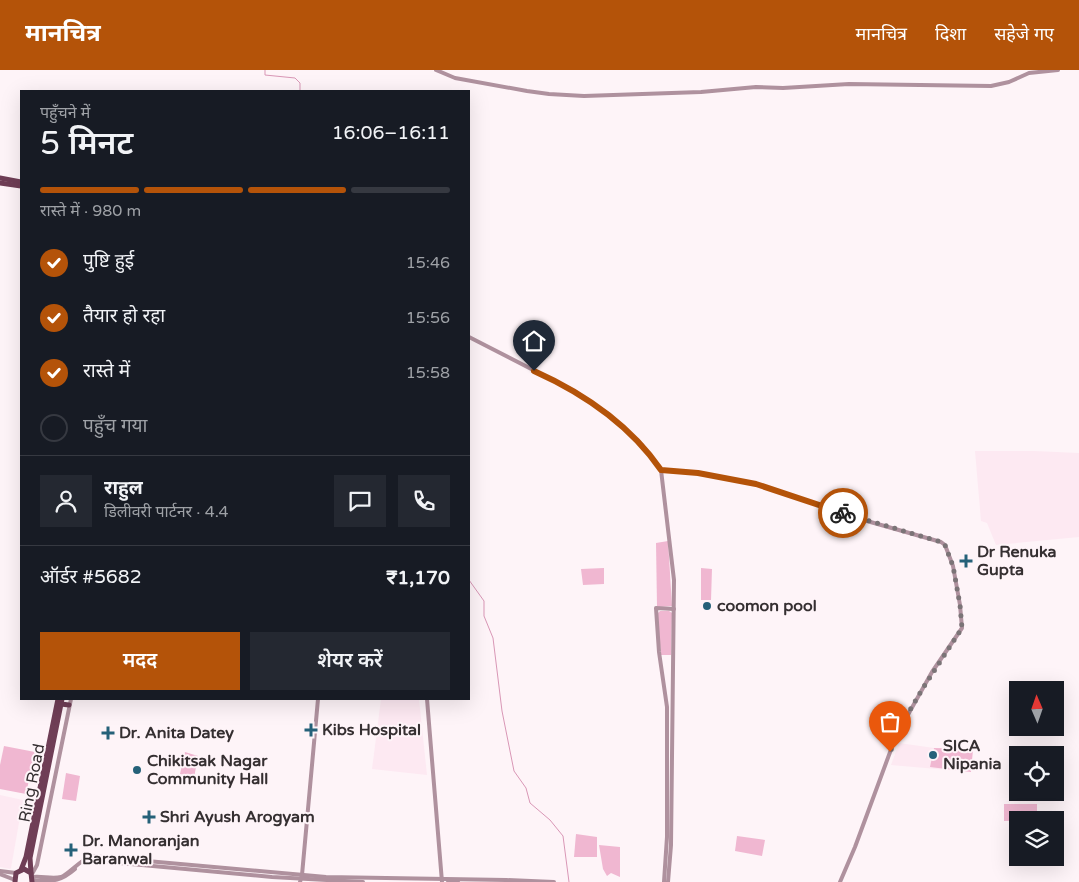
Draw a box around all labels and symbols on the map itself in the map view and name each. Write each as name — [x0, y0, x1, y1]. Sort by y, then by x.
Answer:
pin — [513, 320, 555, 371]
courier — [818, 488, 868, 538]
place label: Dr Renuka Gupta — [977, 542, 1057, 580]
marker: Dr Renuka Gupta — [959, 554, 973, 568]
place label: coomon pool — [717, 596, 817, 616]
marker: coomon pool — [701, 600, 713, 612]
north arrow — [1009, 681, 1064, 736]
pin — [869, 701, 911, 752]
place label: Kibs Hospital — [322, 720, 421, 740]
place label: Dr. Anita Datey — [119, 723, 234, 743]
marker: Kibs Hospital — [304, 723, 318, 737]
marker: Dr. Anita Datey — [101, 726, 115, 740]
place label: SICA Nipania — [943, 736, 1001, 774]
street label: Ring Road — [15, 742, 49, 824]
marker: SICA Nipania — [927, 749, 939, 761]
place label: Chikitsak Nagar Community Hall — [147, 751, 268, 789]
marker: Chikitsak Nagar Community Hall — [131, 764, 143, 776]
place label: Shri Ayush Arogyam — [160, 807, 315, 827]
marker: Shri Ayush Arogyam — [142, 810, 156, 824]
place label: Dr. Manoranjan Baranwal — [82, 831, 199, 869]
marker: Dr. Manoranjan Baranwal — [64, 843, 78, 857]

